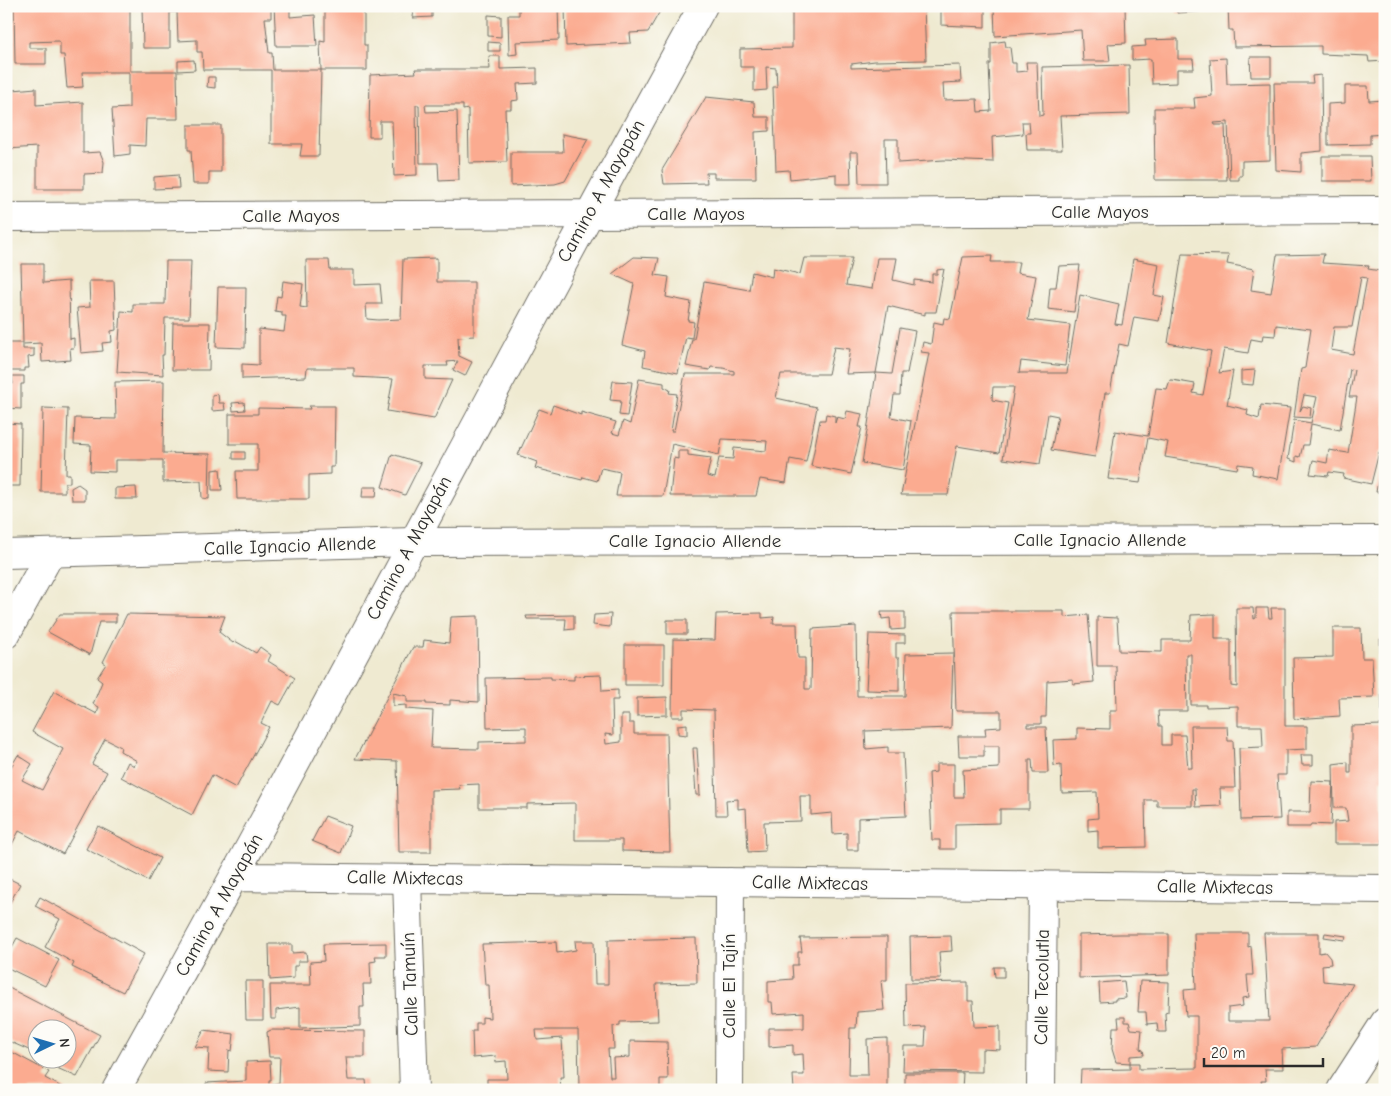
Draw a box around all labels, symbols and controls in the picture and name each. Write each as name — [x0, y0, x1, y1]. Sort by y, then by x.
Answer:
street label: Camino A Mayapán — [553, 116, 649, 266]
street label: Calle Mayos — [1051, 201, 1149, 223]
street label: Calle Mayos — [647, 203, 745, 225]
street label: Calle Mayos — [242, 205, 340, 227]
street label: Camino A Mayapán — [362, 472, 456, 624]
street label: Calle Ignacio Allende — [1014, 529, 1186, 551]
street label: Calle Ignacio Allende — [609, 530, 781, 552]
street label: Calle Ignacio Allende — [203, 532, 377, 560]
street label: Camino A Mayapán — [171, 830, 267, 980]
street label: Calle Mixtecas — [347, 866, 463, 890]
street label: Calle Mixtecas — [752, 871, 868, 895]
street label: Calle Mixtecas — [1157, 875, 1273, 899]
street label: Calle Tecolutla — [1030, 929, 1054, 1045]
street label: Calle Tamuín — [397, 932, 423, 1036]
street label: Calle El Tajín — [718, 934, 740, 1038]
north arrow — [28, 1018, 78, 1068]
scale bar — [1204, 1036, 1322, 1068]
text: N — [56, 1038, 73, 1048]
text: 20 m — [1211, 1044, 1245, 1062]

